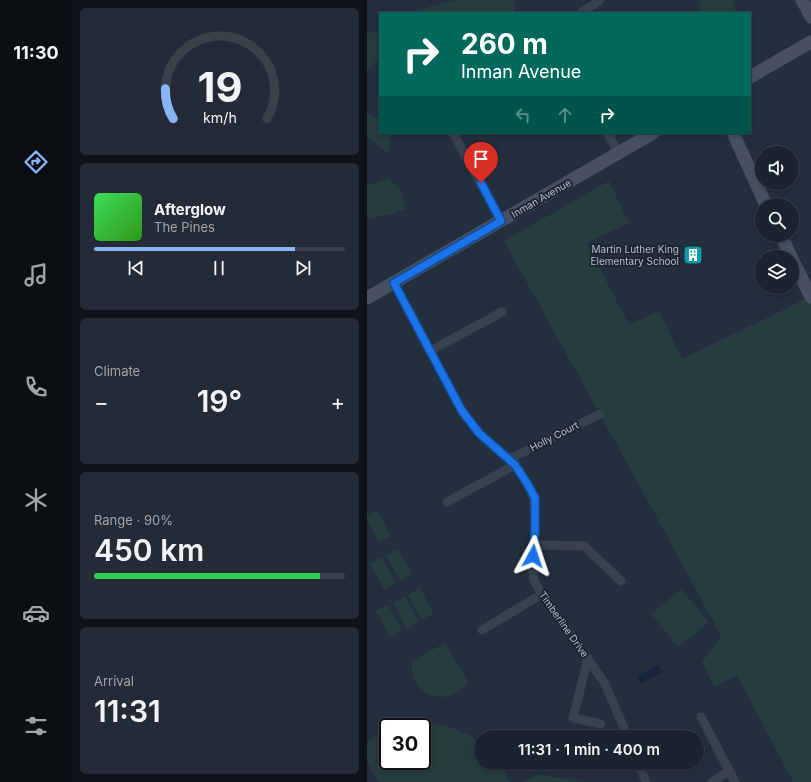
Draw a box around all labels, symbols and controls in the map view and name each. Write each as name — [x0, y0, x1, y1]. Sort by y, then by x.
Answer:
text: 260 m — [461, 27, 548, 61]
icon: right — [395, 28, 447, 80]
text: 11:30 — [13, 42, 59, 63]
text: Inman Avenue — [461, 61, 581, 82]
text: 19 — [197, 62, 242, 112]
icon: left — [512, 104, 534, 126]
icon: ahead — [554, 104, 576, 126]
icon: right — [596, 104, 618, 126]
text: km/h — [203, 109, 236, 126]
pin — [464, 142, 498, 183]
map controls — [755, 146, 799, 294]
button: sound — [755, 146, 799, 190]
icon: directions — [22, 148, 50, 176]
icon: arrive — [470, 148, 492, 170]
street label: Inman Avenue — [509, 176, 573, 220]
button: search — [755, 198, 799, 242]
text: Afterglow — [154, 200, 226, 219]
text: The Pines — [154, 219, 215, 235]
place label: Martin Luther King Elementary School — [590, 243, 679, 267]
building icon: Martin Luther King Elementary School — [682, 244, 704, 266]
button: layers — [755, 250, 799, 294]
icon: previous — [125, 257, 147, 279]
icon: pause — [208, 257, 230, 279]
icon: next — [292, 257, 314, 279]
icon: music — [22, 261, 50, 289]
text: Climate — [94, 363, 140, 379]
icon: phone — [22, 373, 50, 401]
text: 19° — [197, 383, 242, 419]
text: − — [94, 389, 109, 415]
text: + — [330, 389, 345, 415]
street label: Holly Court — [528, 418, 581, 453]
icon: climate — [22, 486, 50, 514]
text: Range · 90% — [94, 512, 173, 528]
text: 450 km — [94, 532, 204, 568]
position arrow — [512, 535, 554, 577]
street label: Timberline Drive — [537, 589, 591, 659]
icon: car — [22, 599, 50, 627]
text: Arrival — [94, 673, 134, 689]
text: 11:31 — [94, 693, 161, 729]
icon: filters — [22, 712, 50, 740]
speed limit sign: 30 — [379, 718, 431, 770]
text: 11:31 · 1 min · 400 m — [518, 740, 660, 759]

